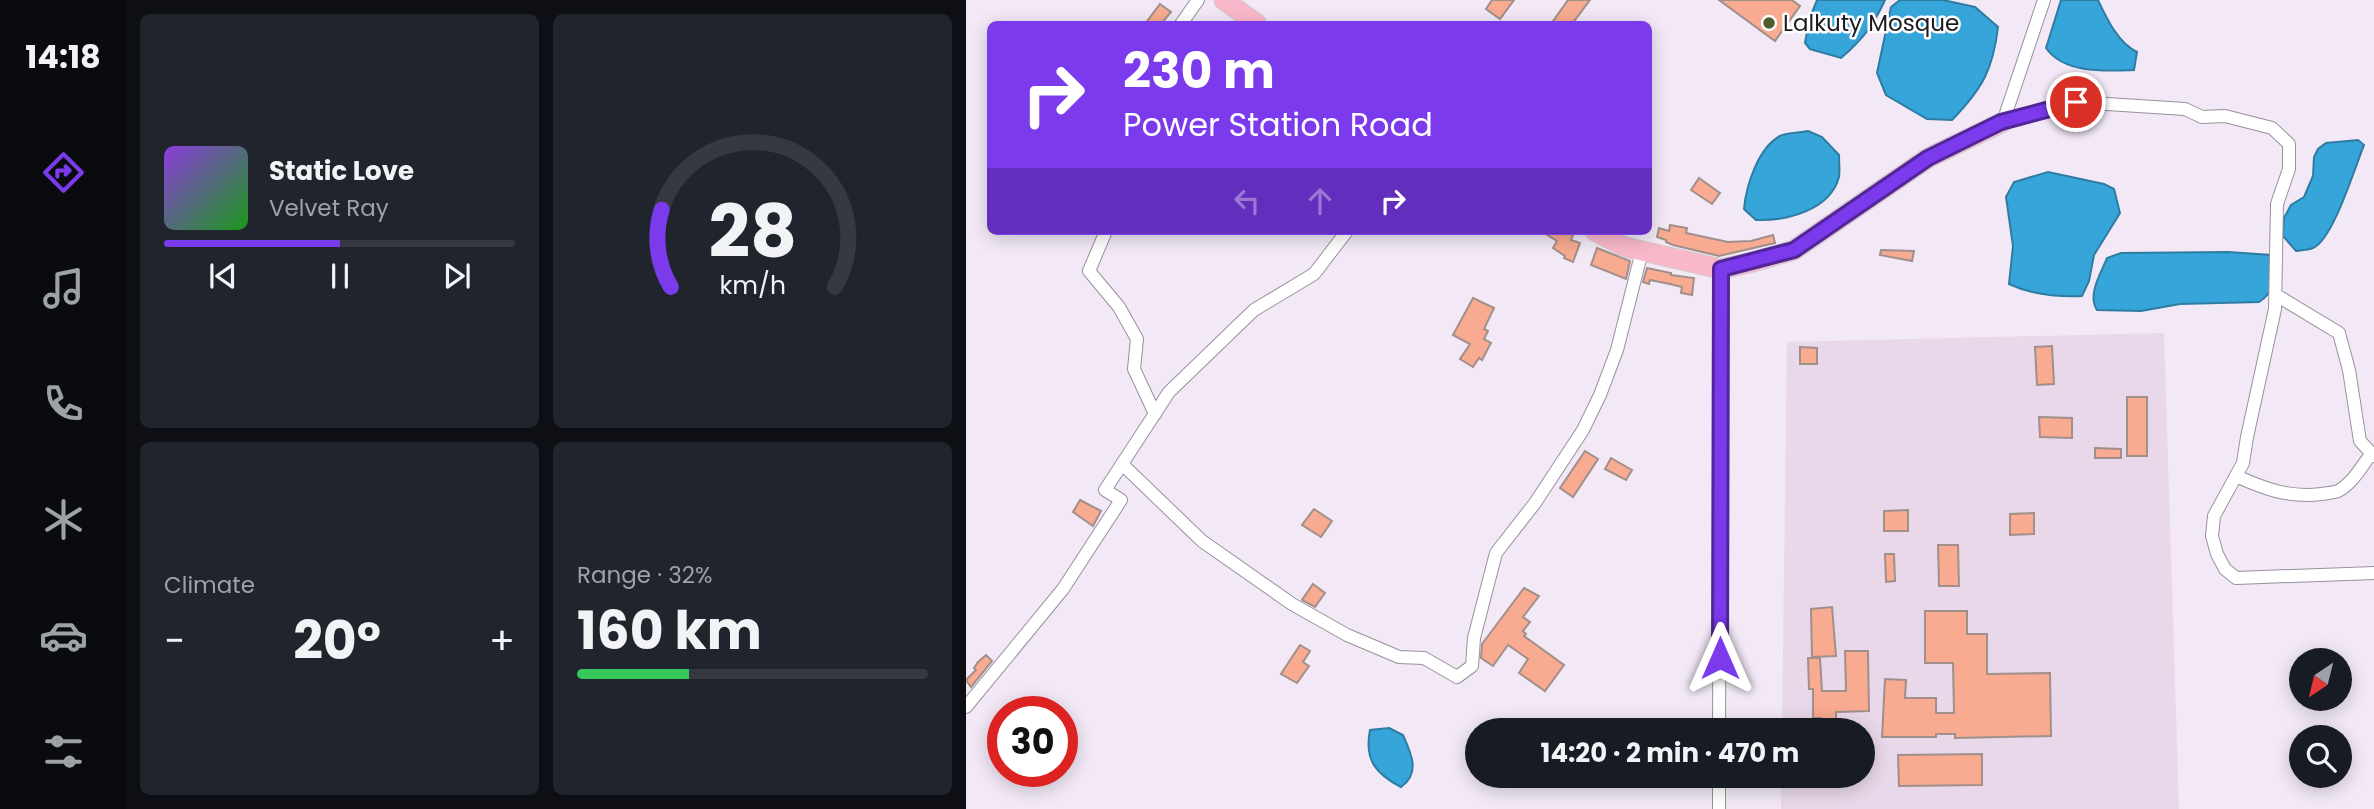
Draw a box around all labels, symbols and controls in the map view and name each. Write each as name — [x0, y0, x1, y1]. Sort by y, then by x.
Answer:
place label: Lalkuty Mosque — [1783, 7, 1959, 39]
marker: Lalkuty Mosque — [1761, 15, 1777, 31]
text: 14:18 — [25, 34, 101, 79]
text: 230 m — [1123, 37, 1275, 105]
icon: right — [1008, 49, 1099, 140]
pin — [2046, 72, 2106, 132]
icon: arrive — [2057, 83, 2095, 121]
text: Power Station Road — [1123, 102, 1433, 147]
icon: directions — [39, 148, 88, 197]
text: Static Love — [269, 153, 414, 189]
text: 28 — [708, 181, 797, 282]
icon: left — [1228, 182, 1266, 220]
icon: ahead — [1301, 182, 1339, 220]
icon: right — [1374, 182, 1412, 220]
text: Velvet Ray — [269, 192, 389, 224]
icon: previous — [204, 257, 242, 295]
icon: pause — [321, 257, 359, 295]
icon: next — [438, 257, 476, 295]
icon: music — [39, 264, 88, 313]
text: km/h — [719, 268, 786, 303]
icon: phone — [39, 379, 88, 428]
icon: climate — [39, 495, 88, 544]
text: Range · 32% — [577, 559, 712, 591]
text: Climate — [164, 569, 255, 601]
text: 160 km — [577, 594, 762, 667]
text: 20° — [293, 604, 381, 677]
icon: car — [39, 611, 88, 660]
text: − — [164, 614, 185, 667]
text: + — [489, 614, 515, 667]
position arrow — [1683, 621, 1757, 695]
north arrow — [2289, 648, 2352, 710]
map controls — [2289, 648, 2352, 788]
speed limit sign: 30 — [987, 696, 1078, 787]
button: search — [2289, 725, 2352, 788]
icon: filters — [39, 727, 88, 776]
text: 14:20 · 2 min · 470 m — [1541, 735, 1799, 771]

